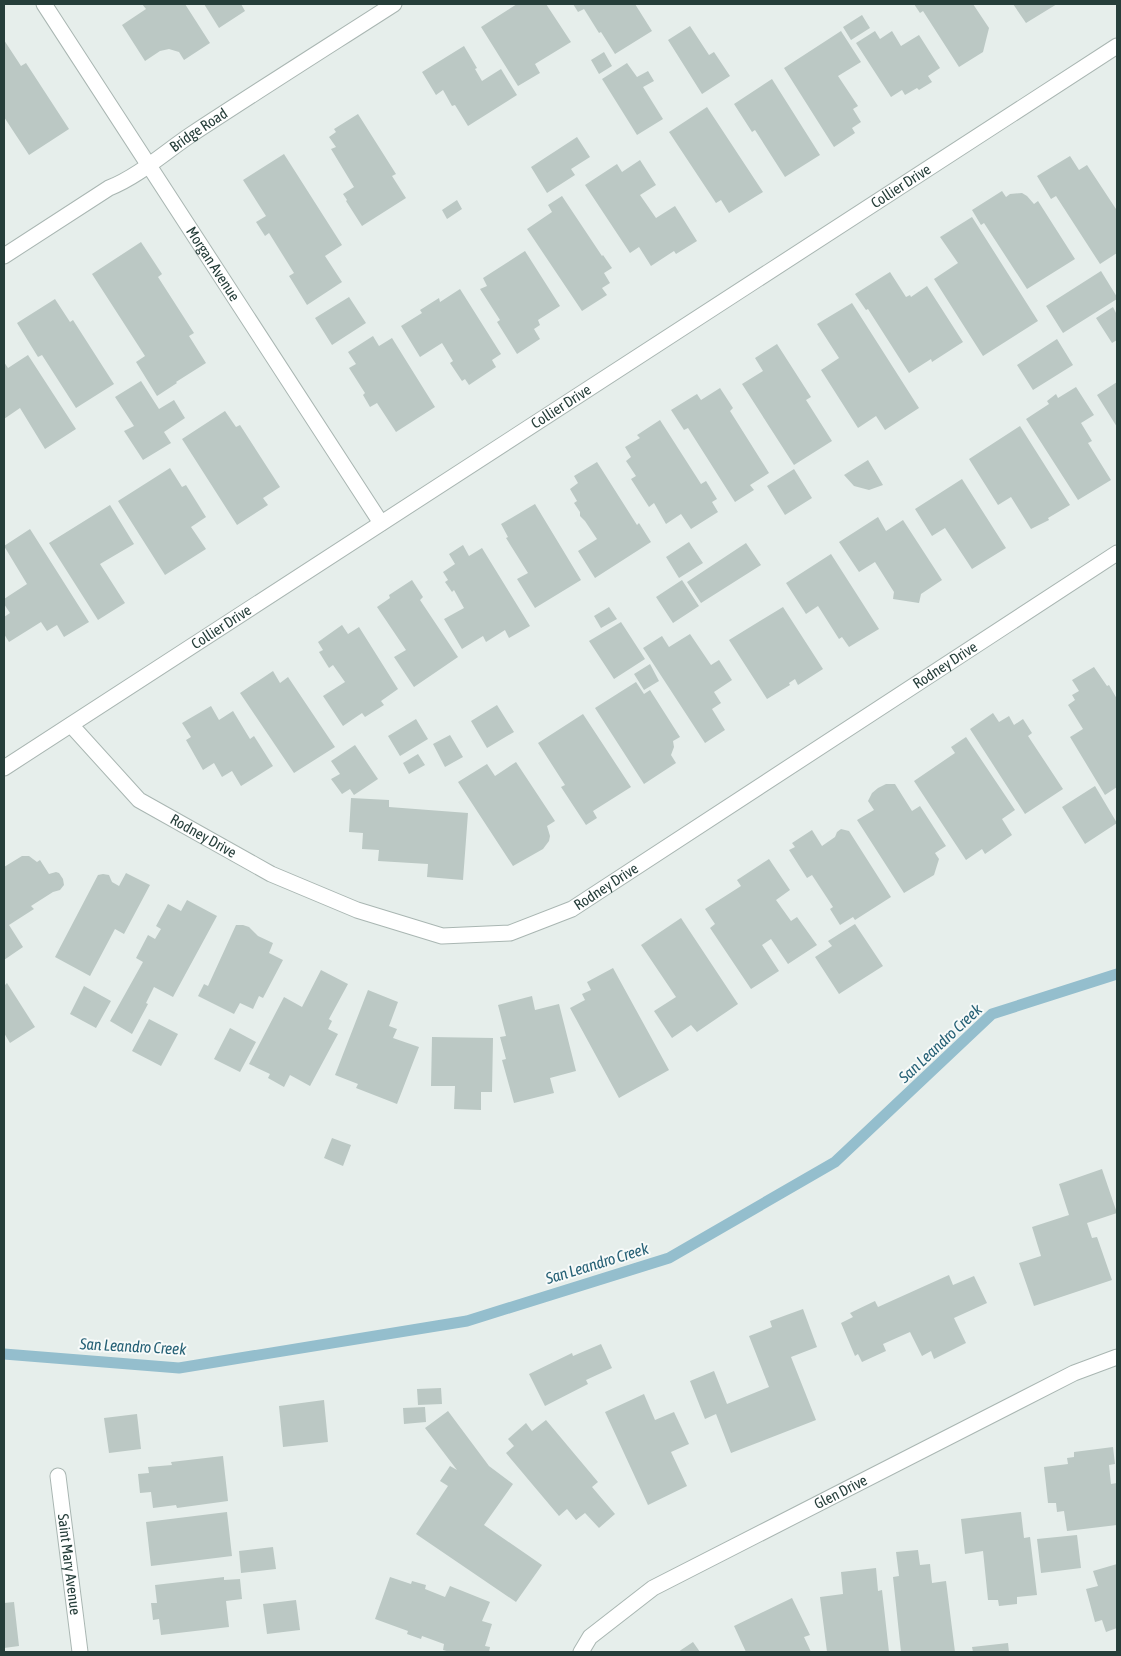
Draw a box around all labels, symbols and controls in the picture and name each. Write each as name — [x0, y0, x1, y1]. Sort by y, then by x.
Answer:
street label: Bridge Road — [166, 104, 230, 155]
street label: Collier Drive — [868, 160, 934, 211]
street label: Morgan Avenue — [183, 223, 244, 304]
street label: Collier Drive — [528, 381, 594, 432]
street label: Collier Drive — [188, 601, 254, 652]
street label: Rodney Drive — [910, 638, 980, 692]
street label: Rodney Drive — [168, 810, 240, 861]
street label: Rodney Drive — [571, 859, 641, 913]
water label: San Leandro Creek — [894, 999, 986, 1087]
water label: San Leandro Creek — [542, 1239, 652, 1287]
water label: San Leandro Creek — [78, 1334, 188, 1358]
street label: Glen Drive — [811, 1471, 870, 1512]
street label: Saint Mary Avenue — [55, 1513, 84, 1616]

